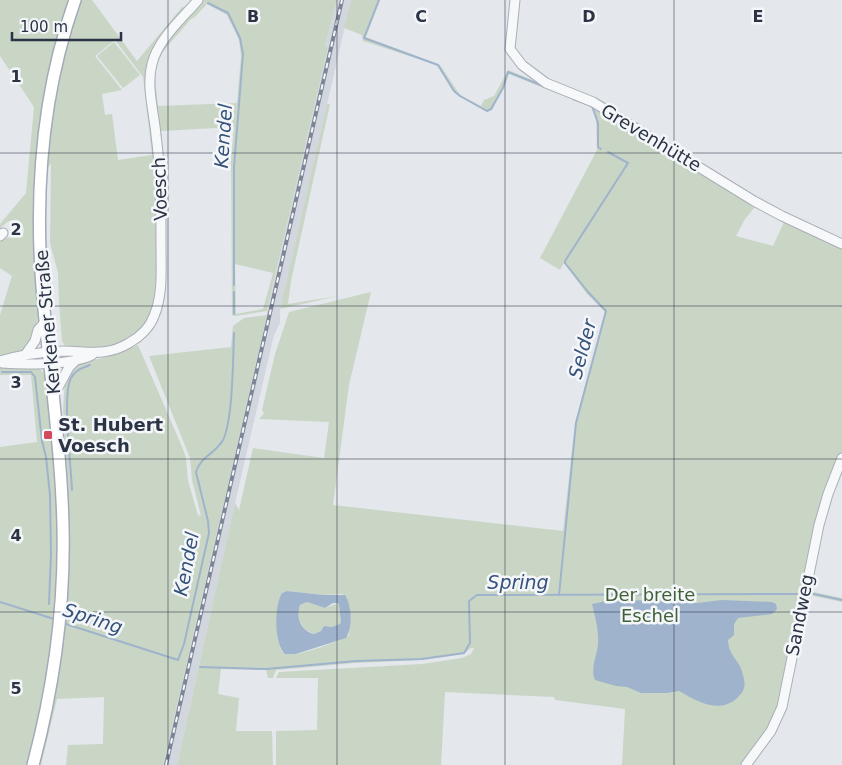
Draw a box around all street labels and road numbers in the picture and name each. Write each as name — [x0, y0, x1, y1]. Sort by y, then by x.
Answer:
street label: Grevenhütte — [597, 99, 705, 176]
street label: Voesch — [148, 157, 171, 221]
street label: Kerkener Straße — [31, 249, 64, 395]
street label: Sandweg — [781, 572, 818, 657]

